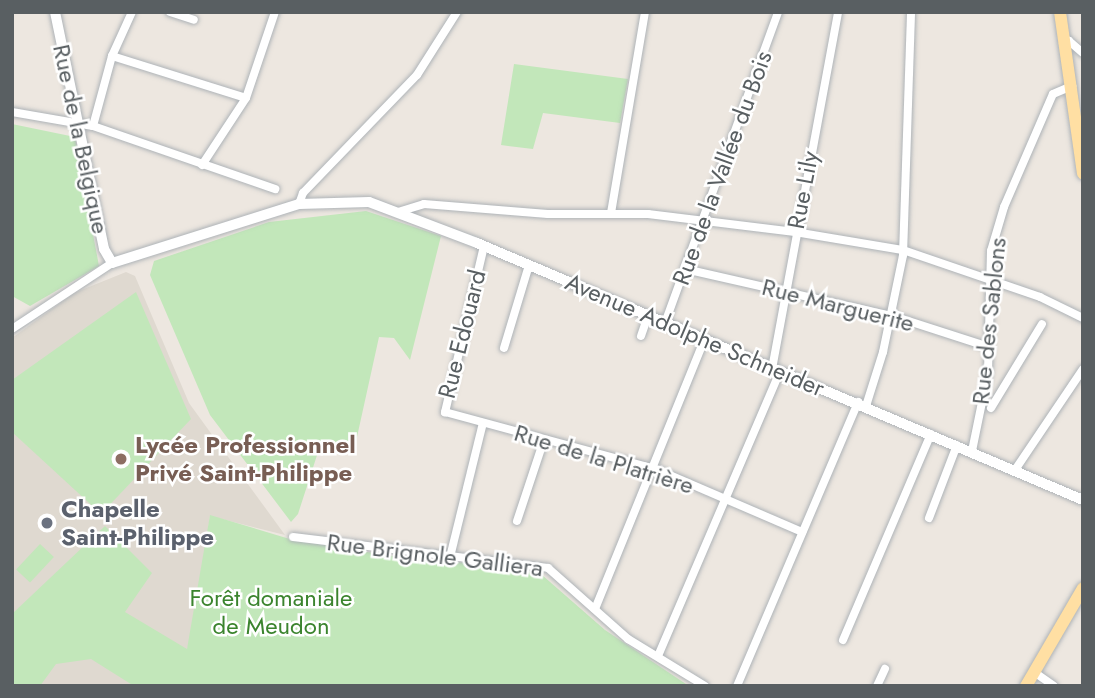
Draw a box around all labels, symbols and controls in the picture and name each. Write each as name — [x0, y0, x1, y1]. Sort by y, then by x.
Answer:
street label: Rue de la Belgique — [47, 42, 115, 236]
street label: Rue de la Vallée du Bois — [666, 47, 778, 289]
street label: Rue Lily — [781, 149, 825, 231]
street label: Rue des Sablons — [966, 236, 1012, 406]
street label: Rue Edouard — [432, 267, 492, 401]
street label: Avenue Adolphe Schneider — [561, 267, 829, 403]
street label: Rue Marguerite — [759, 272, 917, 338]
street label: Rue de la Platrière — [511, 418, 697, 500]
place label: Lycée Professionnel Privé Saint-Philippe — [135, 431, 356, 487]
marker: Lycée Professionnel Privé Saint-Philippe — [113, 451, 129, 467]
place label: Chapelle Saint-Philippe — [61, 495, 214, 551]
marker: Chapelle Saint-Philippe — [39, 515, 55, 531]
street label: Rue Brignole Galliera — [325, 527, 545, 583]
park label: Forêt domaniale de Meudon — [190, 584, 352, 640]

